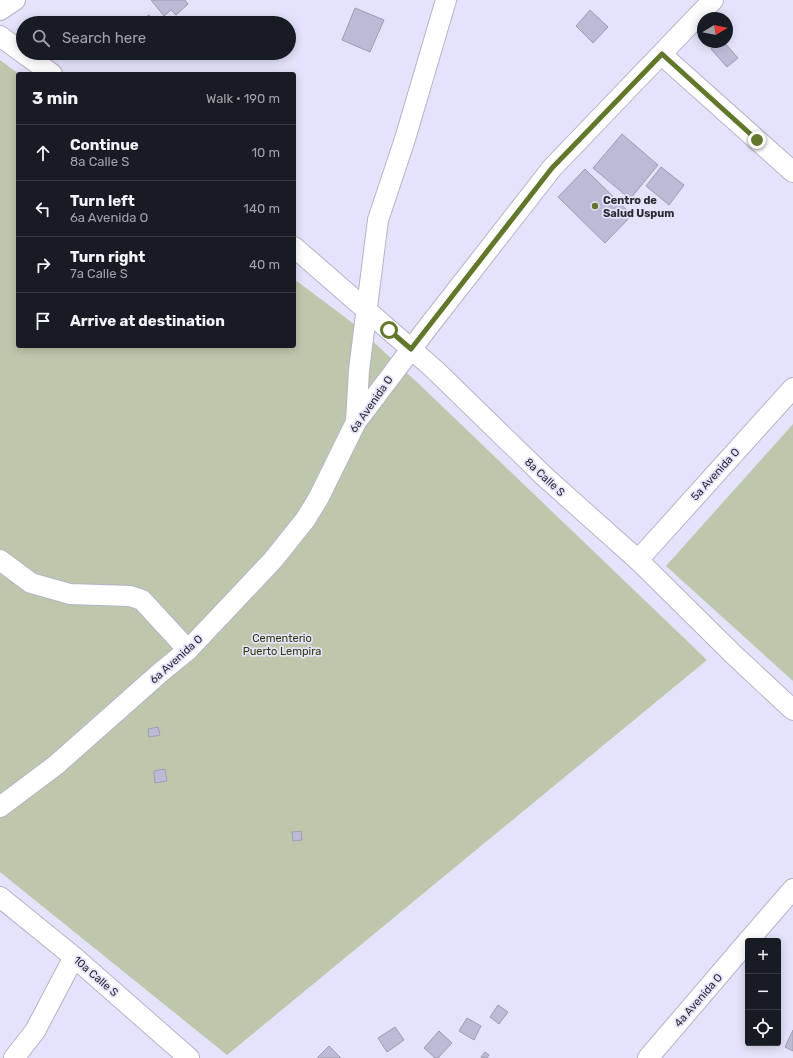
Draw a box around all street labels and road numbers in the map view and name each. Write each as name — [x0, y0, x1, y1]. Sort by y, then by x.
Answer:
street label: 6a Avenida O — [347, 373, 396, 435]
street label: 5a Avenida O — [688, 445, 742, 503]
street label: 8a Calle S — [522, 455, 568, 499]
street label: 6a Avenida O — [147, 632, 205, 686]
street label: 10a Calle S — [71, 953, 121, 999]
street label: 4a Avenida O — [672, 971, 725, 1030]

